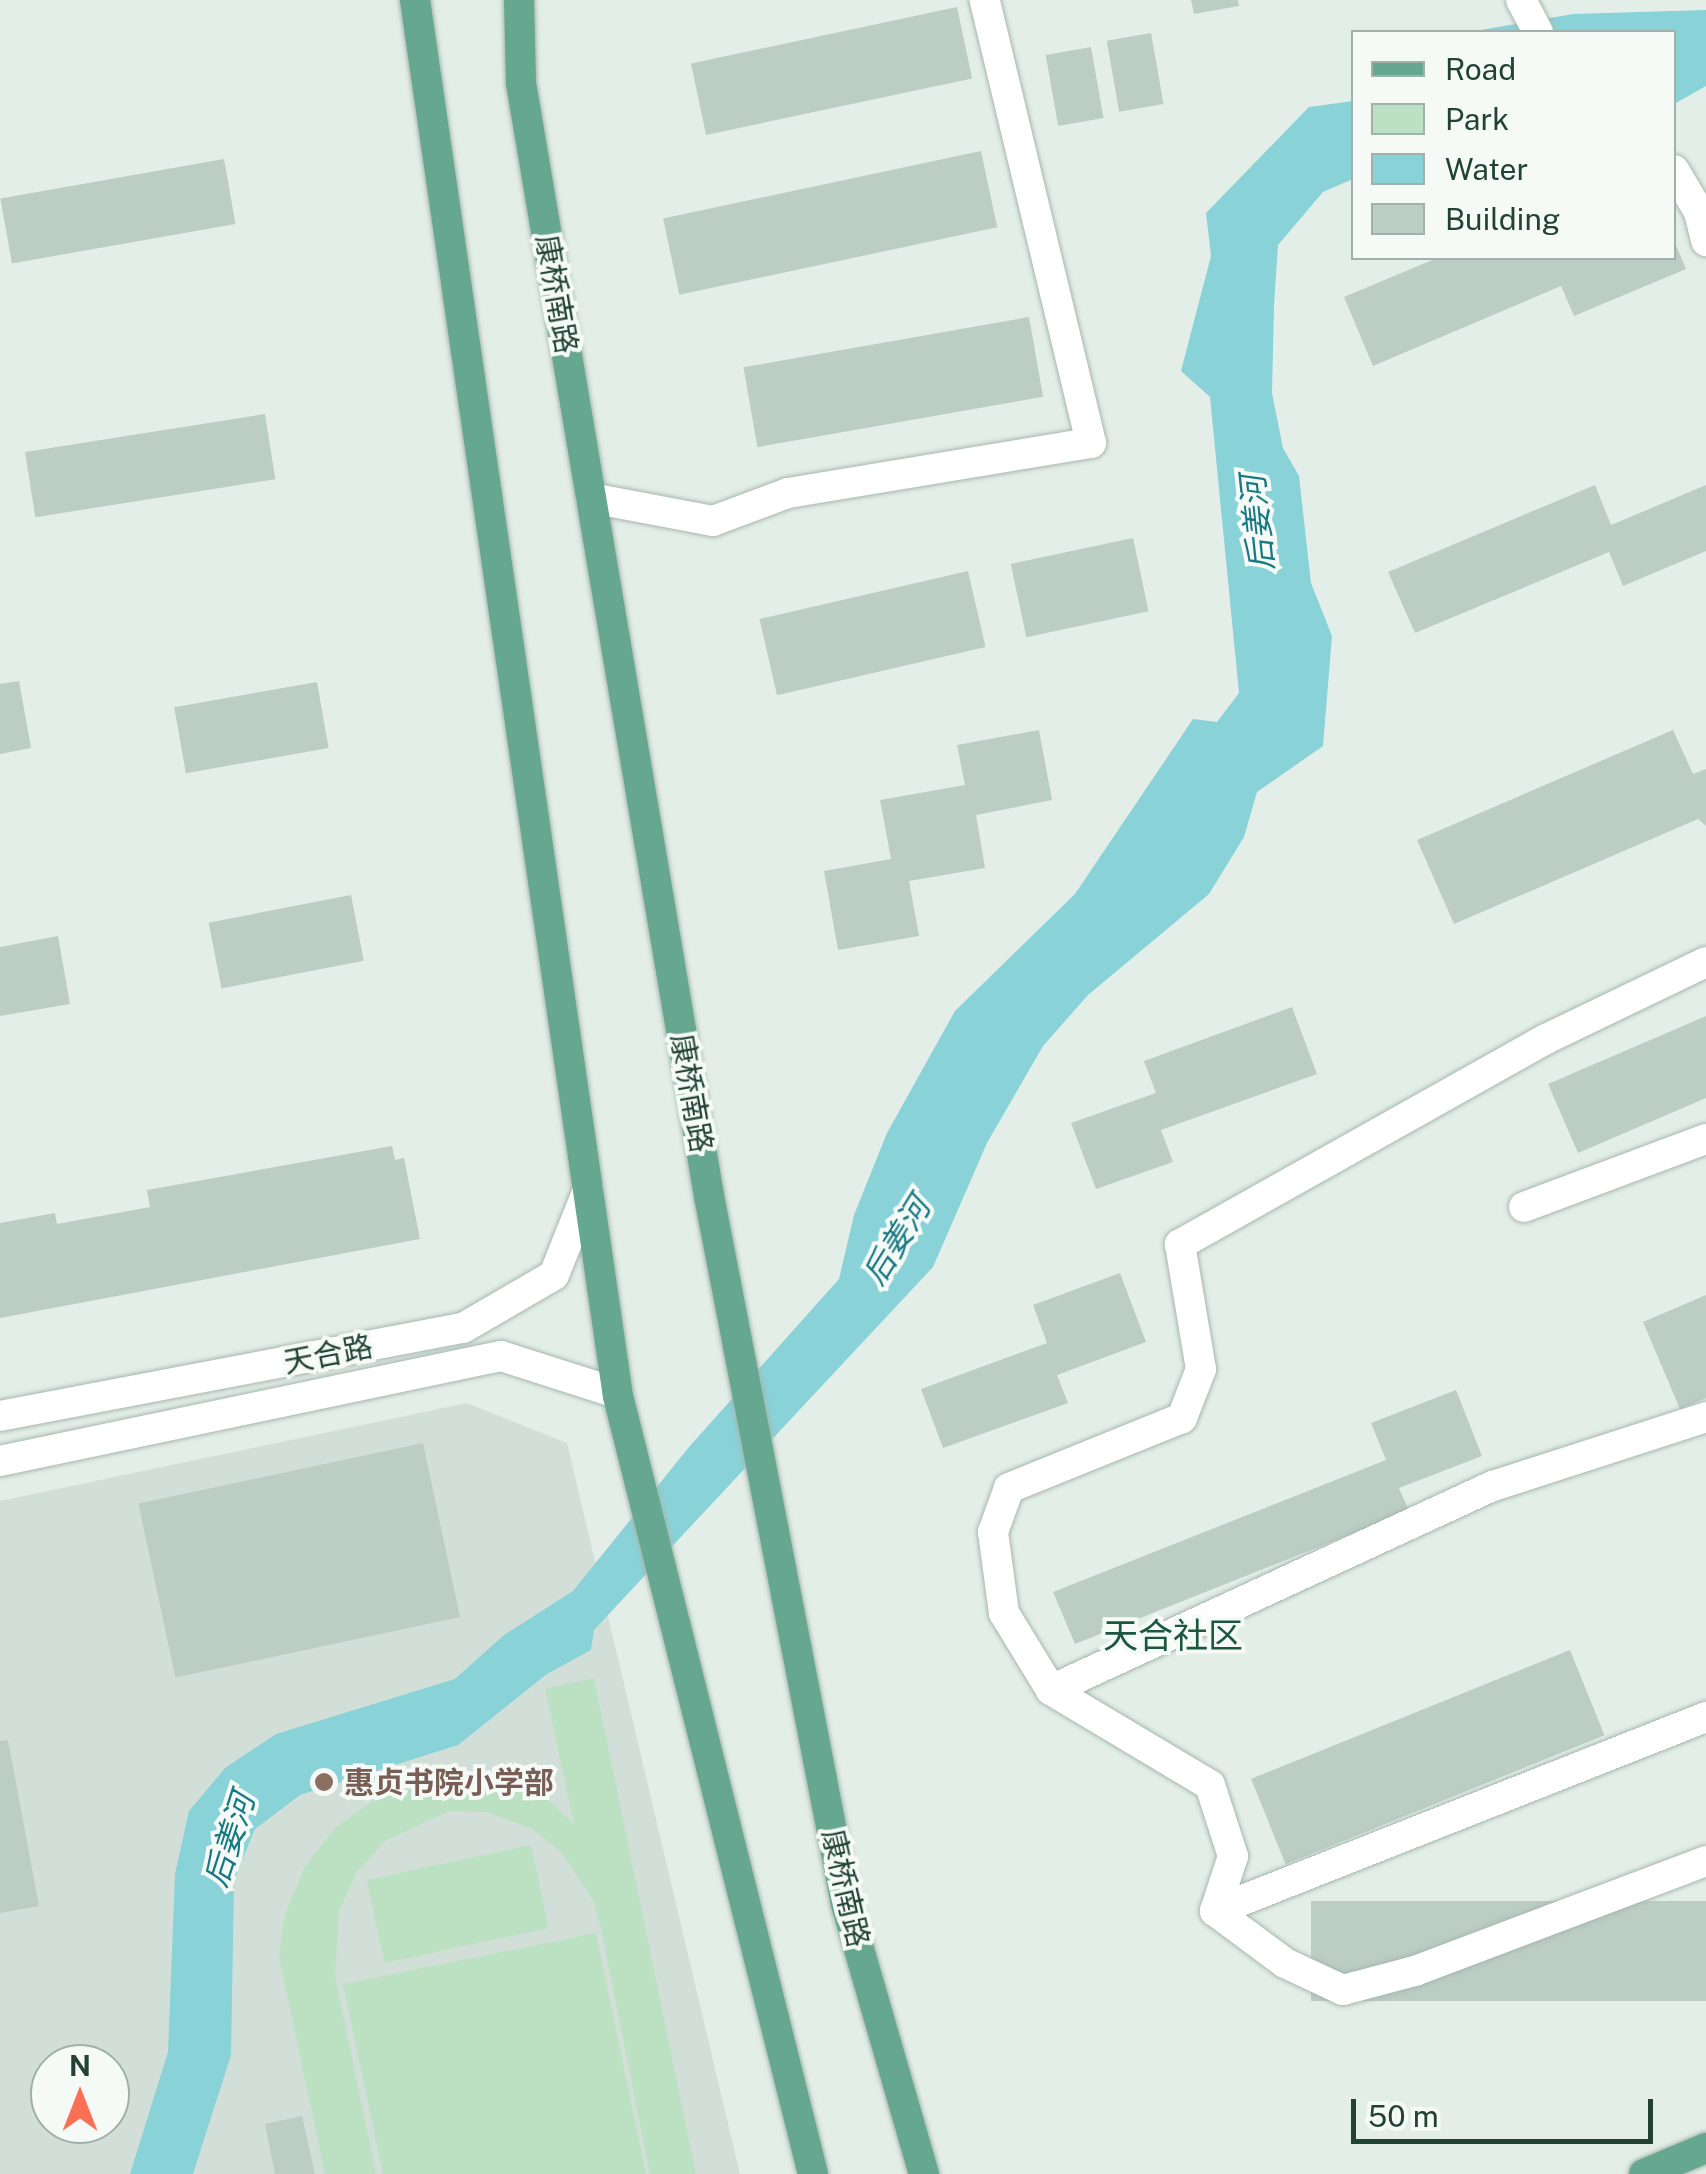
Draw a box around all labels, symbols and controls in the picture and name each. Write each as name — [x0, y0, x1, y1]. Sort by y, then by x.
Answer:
legend — [1351, 30, 1676, 260]
text: Road — [1445, 51, 1516, 87]
text: Park — [1445, 101, 1509, 137]
text: Water — [1445, 151, 1528, 187]
text: Building — [1445, 201, 1560, 237]
street label: 康桥南路 — [529, 232, 585, 356]
water label: 后姜河 — [1234, 473, 1282, 573]
street label: 康桥南路 — [664, 1031, 720, 1155]
water label: 后姜河 — [855, 1190, 939, 1292]
street label: 天合路 — [280, 1328, 376, 1380]
district label: 天合社区 — [1103, 1615, 1243, 1657]
place label: 惠贞书院小学部 — [344, 1764, 554, 1800]
marker: 惠贞书院小学部 — [313, 1771, 335, 1793]
water label: 后姜河 — [197, 1788, 263, 1892]
street label: 康桥南路 — [815, 1825, 877, 1951]
north arrow — [30, 2044, 130, 2144]
text: N — [69, 2049, 91, 2082]
scale bar — [1356, 2079, 1658, 2141]
text: 50 m — [1368, 2098, 1439, 2134]

